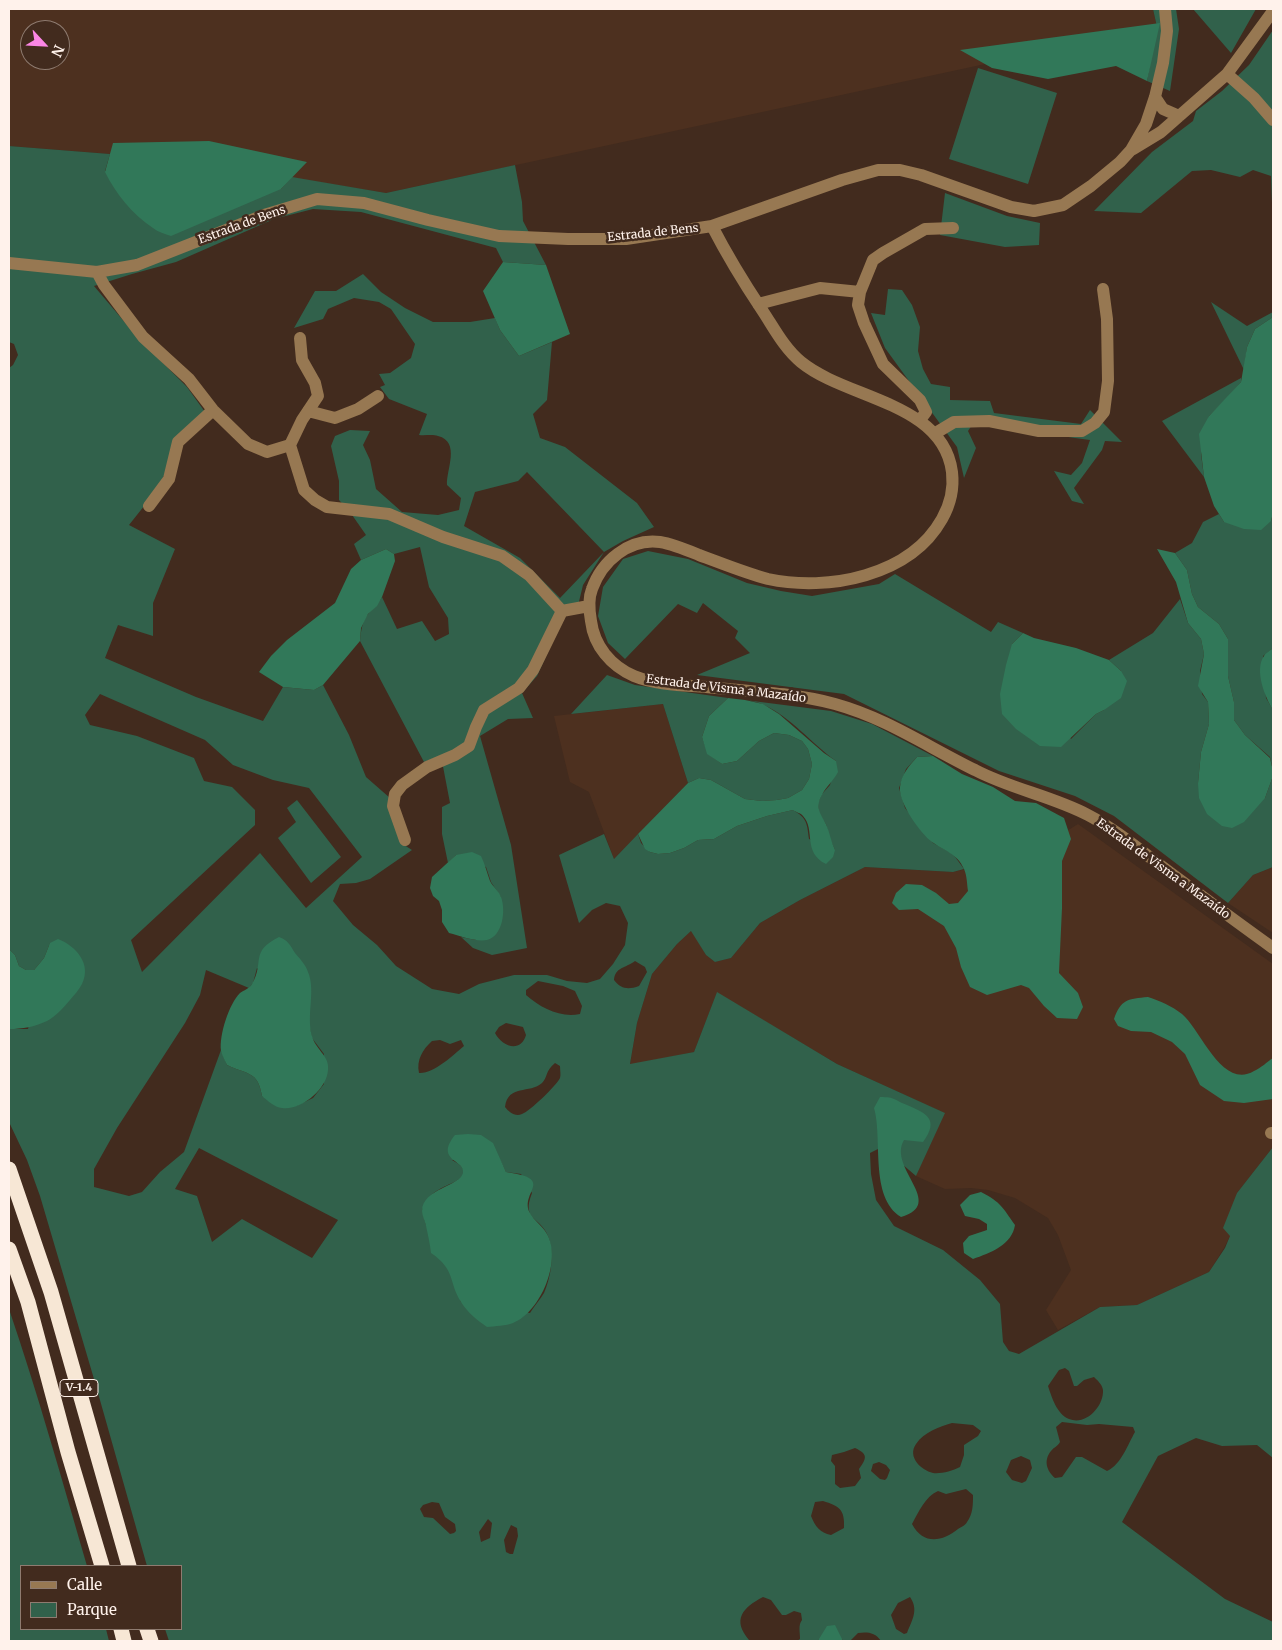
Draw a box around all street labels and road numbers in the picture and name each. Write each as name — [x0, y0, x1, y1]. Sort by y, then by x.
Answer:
street label: Estrada de Bens — [196, 203, 288, 247]
street label: Estrada de Bens — [607, 221, 699, 245]
street label: Estrada de Visma a Mazaído — [645, 672, 807, 706]
street label: Estrada de Visma a Mazaído — [1094, 816, 1232, 922]
road number: V-1.4 — [60, 1380, 98, 1396]

